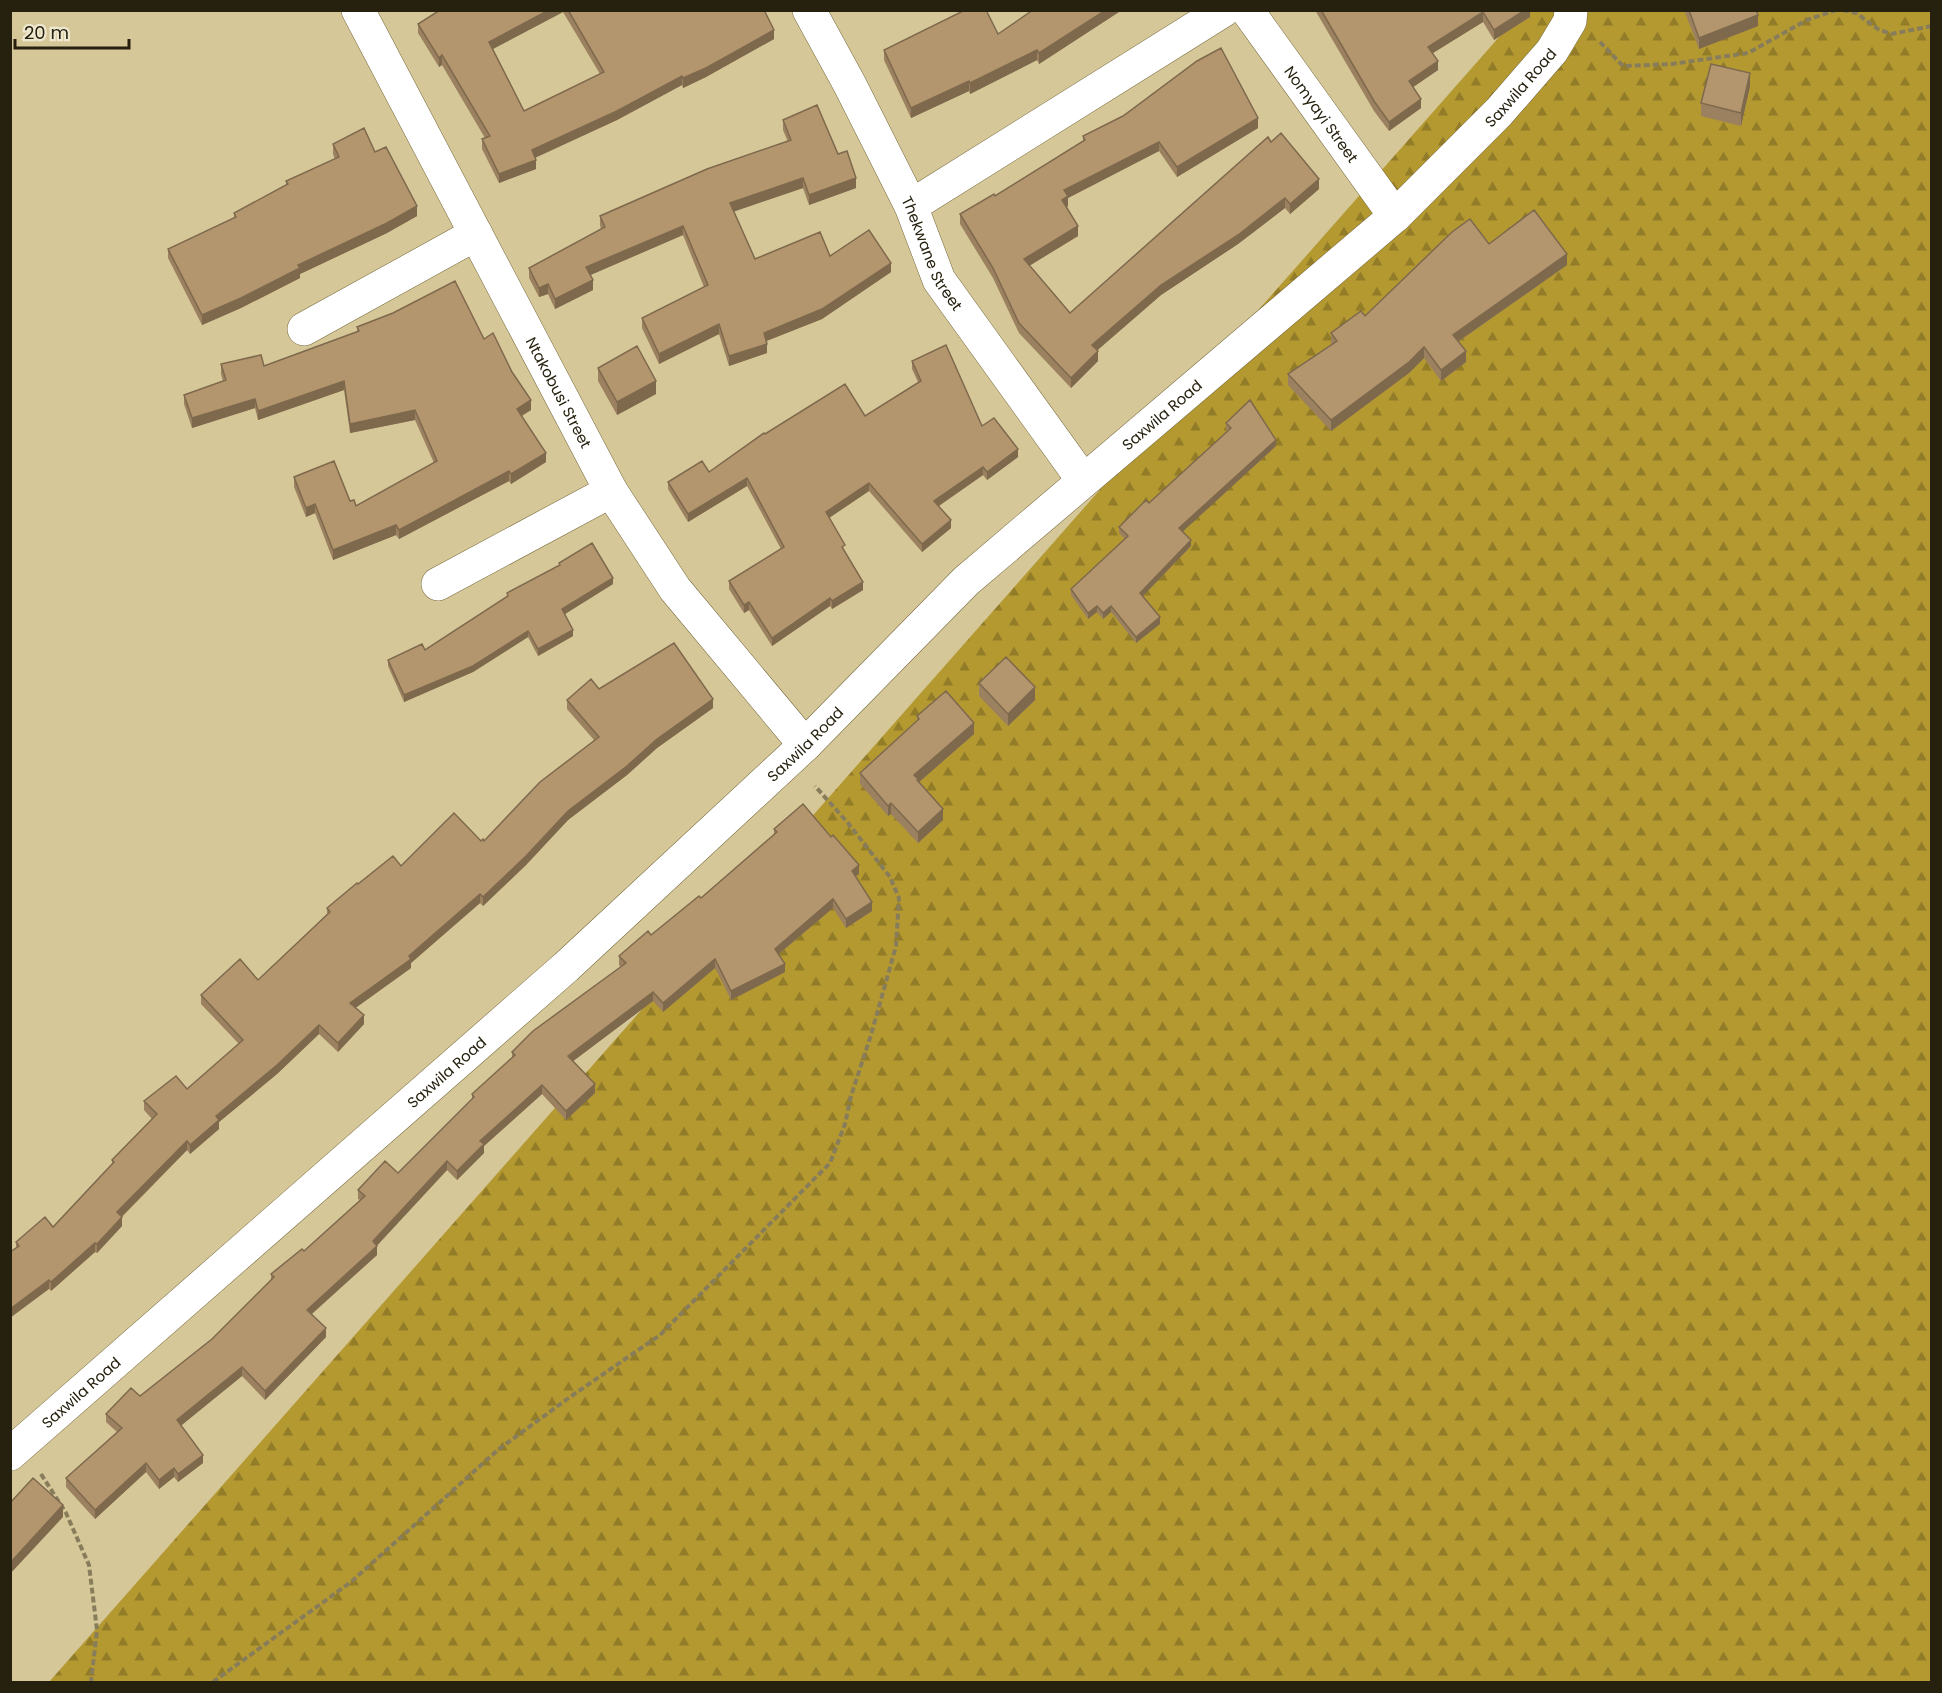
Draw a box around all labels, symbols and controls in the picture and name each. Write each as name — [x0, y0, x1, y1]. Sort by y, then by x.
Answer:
scale bar — [15, 12, 129, 50]
text: 20 m — [24, 20, 69, 45]
street label: Saxwila Road — [1480, 43, 1561, 131]
street label: Nomyayi Street — [1280, 61, 1364, 167]
street label: Thekwane Street — [897, 192, 968, 315]
street label: Ntakobusi Street — [521, 333, 597, 452]
street label: Saxwila Road — [1117, 374, 1206, 455]
street label: Saxwila Road — [762, 702, 848, 786]
street label: Saxwila Road — [402, 1031, 490, 1112]
street label: Saxwila Road — [37, 1352, 125, 1433]

